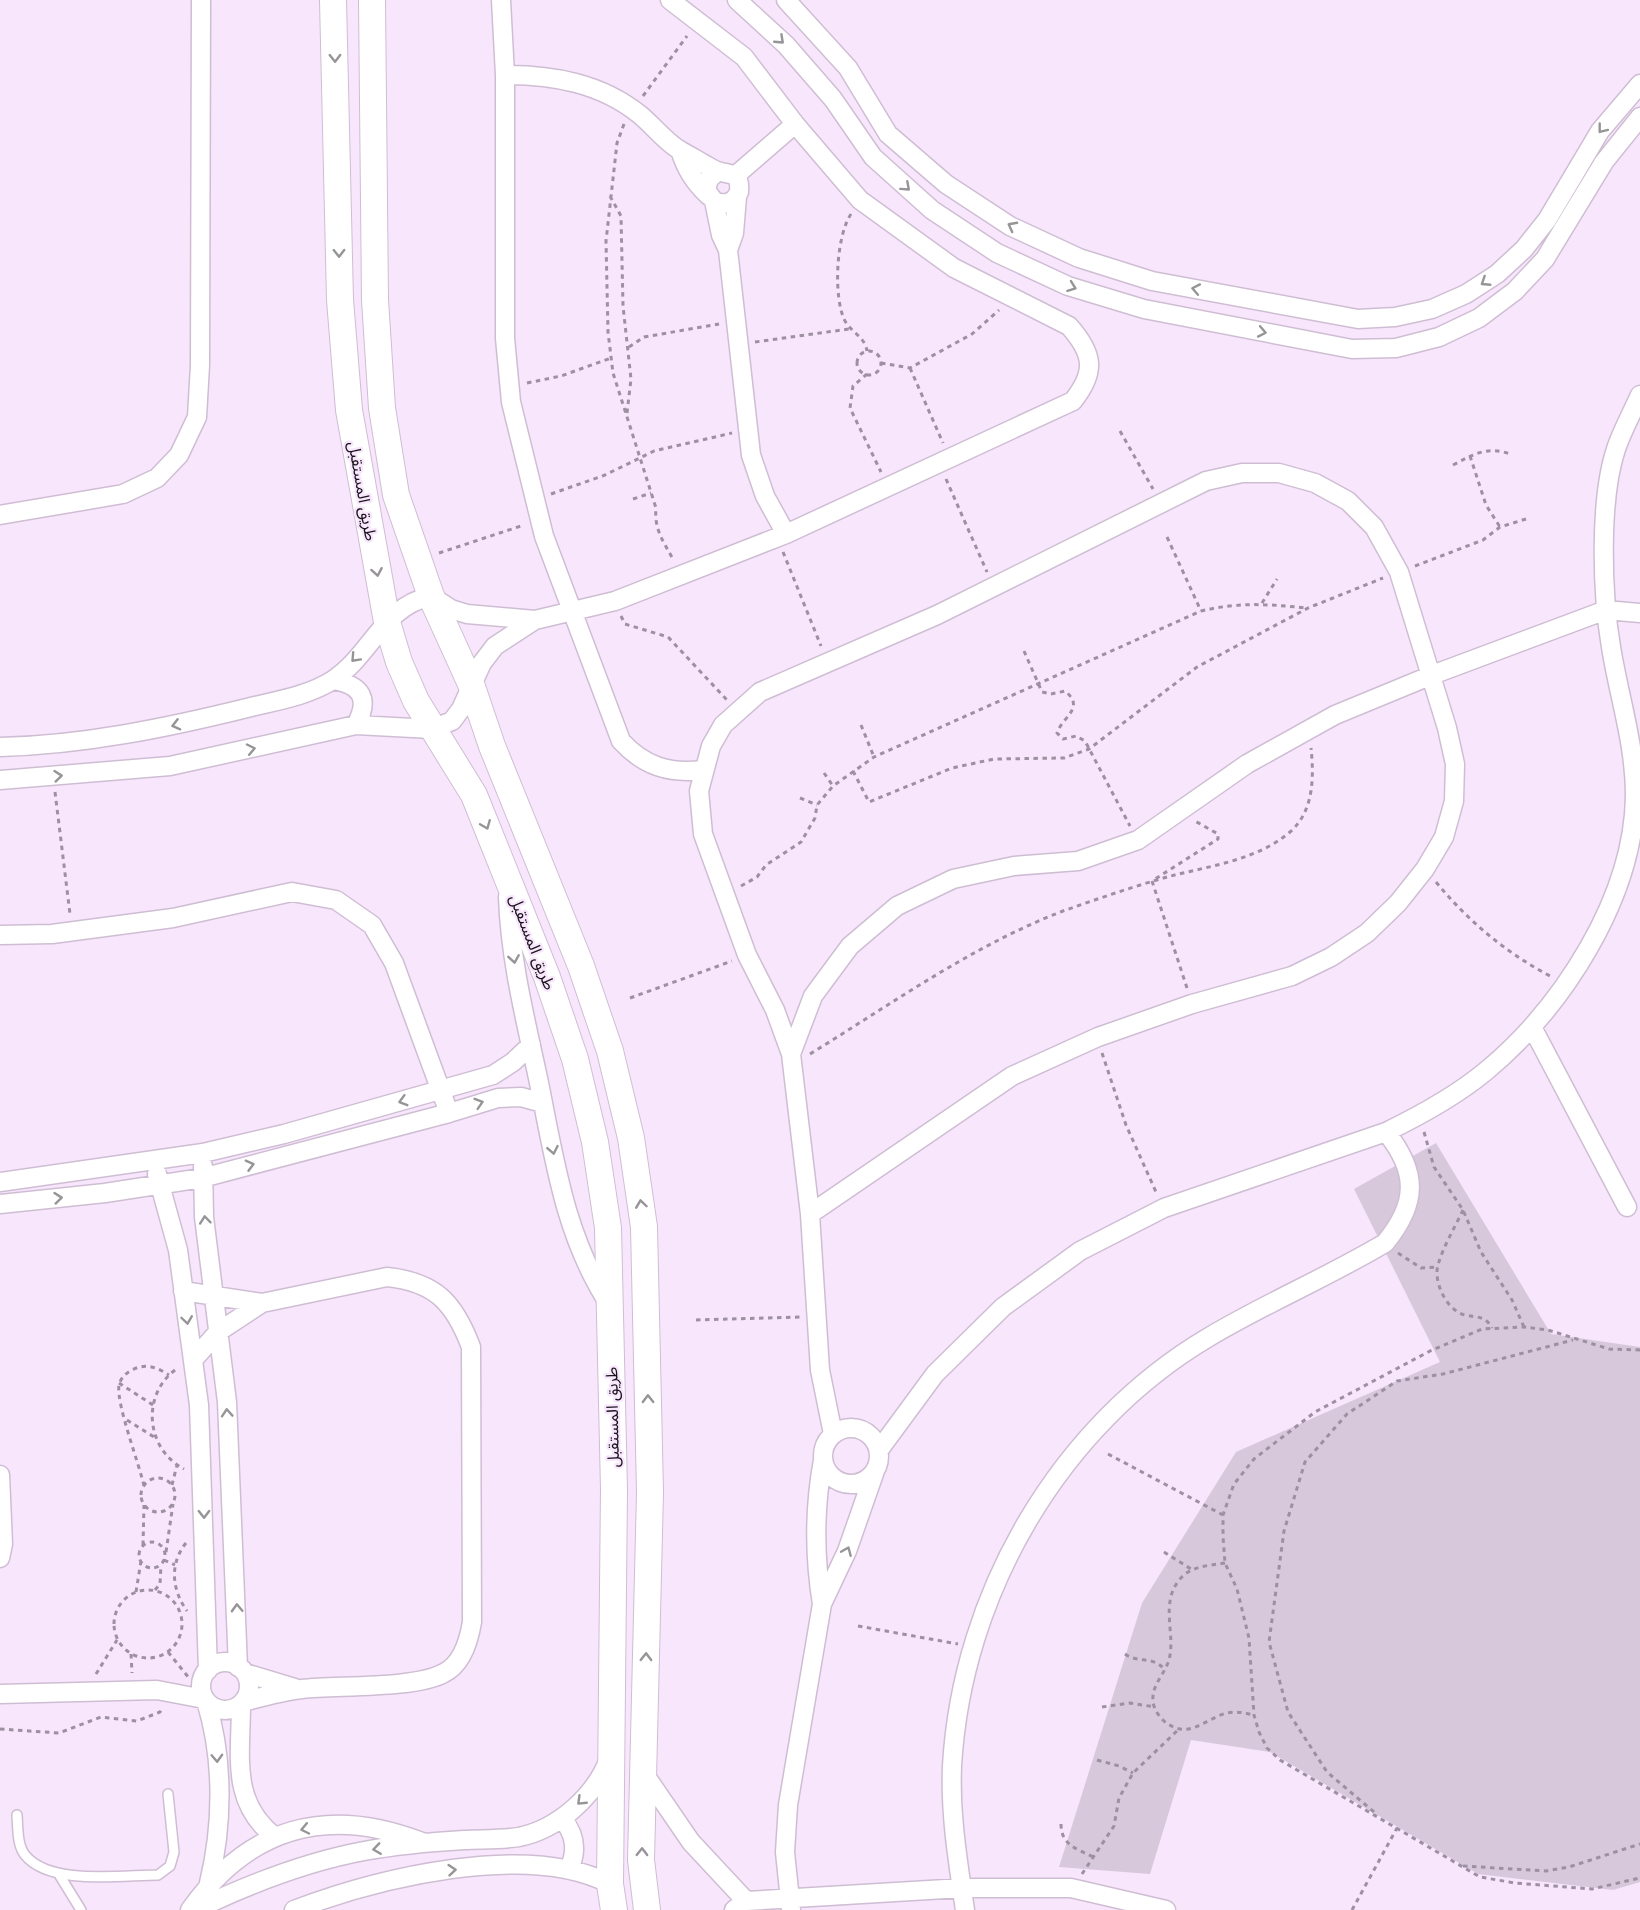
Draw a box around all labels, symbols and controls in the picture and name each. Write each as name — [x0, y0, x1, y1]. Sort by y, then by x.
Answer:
one-way arrow — [773, 32, 784, 43]
one-way arrow — [328, 54, 341, 63]
one-way arrow — [1599, 122, 1610, 133]
one-way arrow — [899, 180, 910, 191]
one-way arrow — [1008, 222, 1018, 233]
one-way arrow — [333, 249, 345, 258]
one-way arrow — [1481, 274, 1491, 286]
one-way arrow — [1066, 279, 1077, 292]
one-way arrow — [1191, 283, 1201, 296]
one-way arrow — [1256, 325, 1266, 338]
street label: طريق المستقبل — [343, 440, 382, 543]
one-way arrow — [370, 566, 383, 576]
one-way arrow — [352, 651, 363, 662]
one-way arrow — [171, 718, 181, 731]
one-way arrow — [246, 743, 256, 756]
one-way arrow — [54, 770, 63, 783]
one-way arrow — [479, 819, 491, 830]
street label: طريق المستقبل — [505, 891, 560, 993]
one-way arrow — [508, 954, 520, 964]
one-way arrow — [398, 1094, 409, 1106]
one-way arrow — [473, 1098, 484, 1110]
one-way arrow — [546, 1145, 559, 1155]
one-way arrow — [245, 1160, 255, 1173]
one-way arrow — [54, 1192, 63, 1205]
one-way arrow — [636, 1200, 648, 1209]
one-way arrow — [199, 1215, 211, 1224]
one-way arrow — [181, 1315, 193, 1325]
street label: طريق المستقبل — [601, 1366, 624, 1467]
one-way arrow — [642, 1394, 655, 1403]
one-way arrow — [221, 1409, 234, 1418]
one-way arrow — [198, 1510, 211, 1519]
one-way arrow — [839, 1547, 851, 1558]
one-way arrow — [230, 1604, 243, 1613]
one-way arrow — [640, 1652, 652, 1661]
one-way arrow — [211, 1754, 223, 1763]
one-way arrow — [577, 1793, 588, 1804]
one-way arrow — [301, 1822, 311, 1835]
one-way arrow — [372, 1843, 381, 1855]
one-way arrow — [636, 1847, 648, 1856]
one-way arrow — [448, 1864, 457, 1877]

